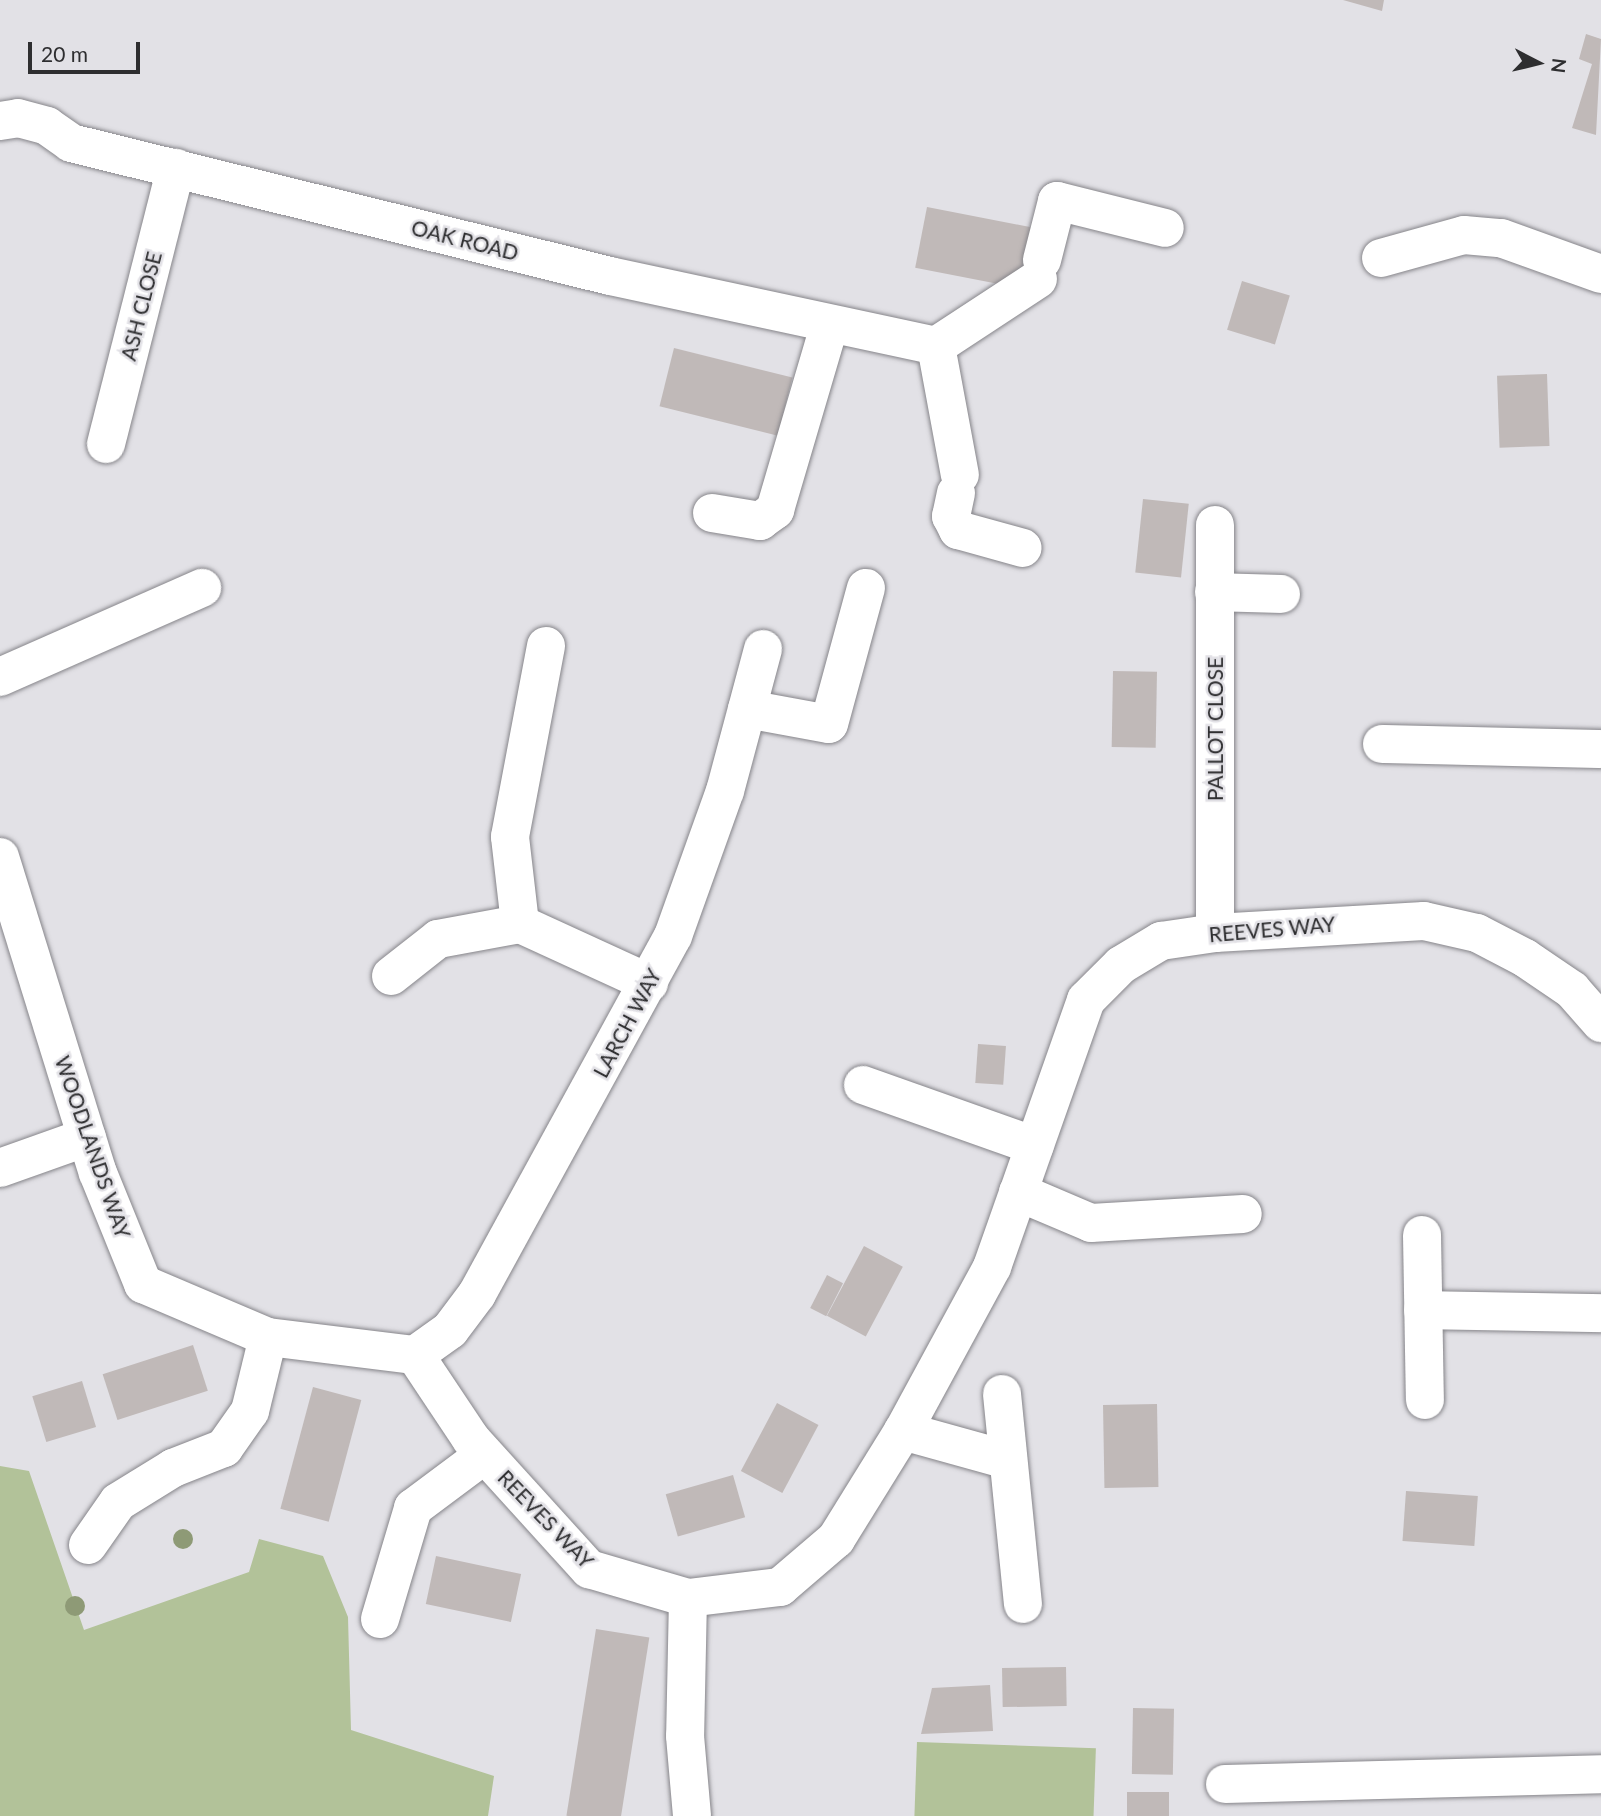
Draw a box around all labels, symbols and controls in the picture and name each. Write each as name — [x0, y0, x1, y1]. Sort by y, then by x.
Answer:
scale bar — [32, 28, 144, 72]
north arrow — [1503, 28, 1573, 98]
text: 20 m — [41, 41, 88, 66]
text: N — [1547, 57, 1572, 74]
street label: OAK ROAD — [409, 215, 521, 265]
street label: ASH CLOSE — [115, 249, 167, 363]
street label: PALLOT CLOSE — [1202, 657, 1228, 801]
street label: REEVES WAY — [1208, 911, 1336, 947]
street label: LARCH WAY — [588, 964, 666, 1082]
street label: WOODLANDS WAY — [50, 1052, 136, 1242]
street label: REEVES WAY — [493, 1464, 599, 1574]

